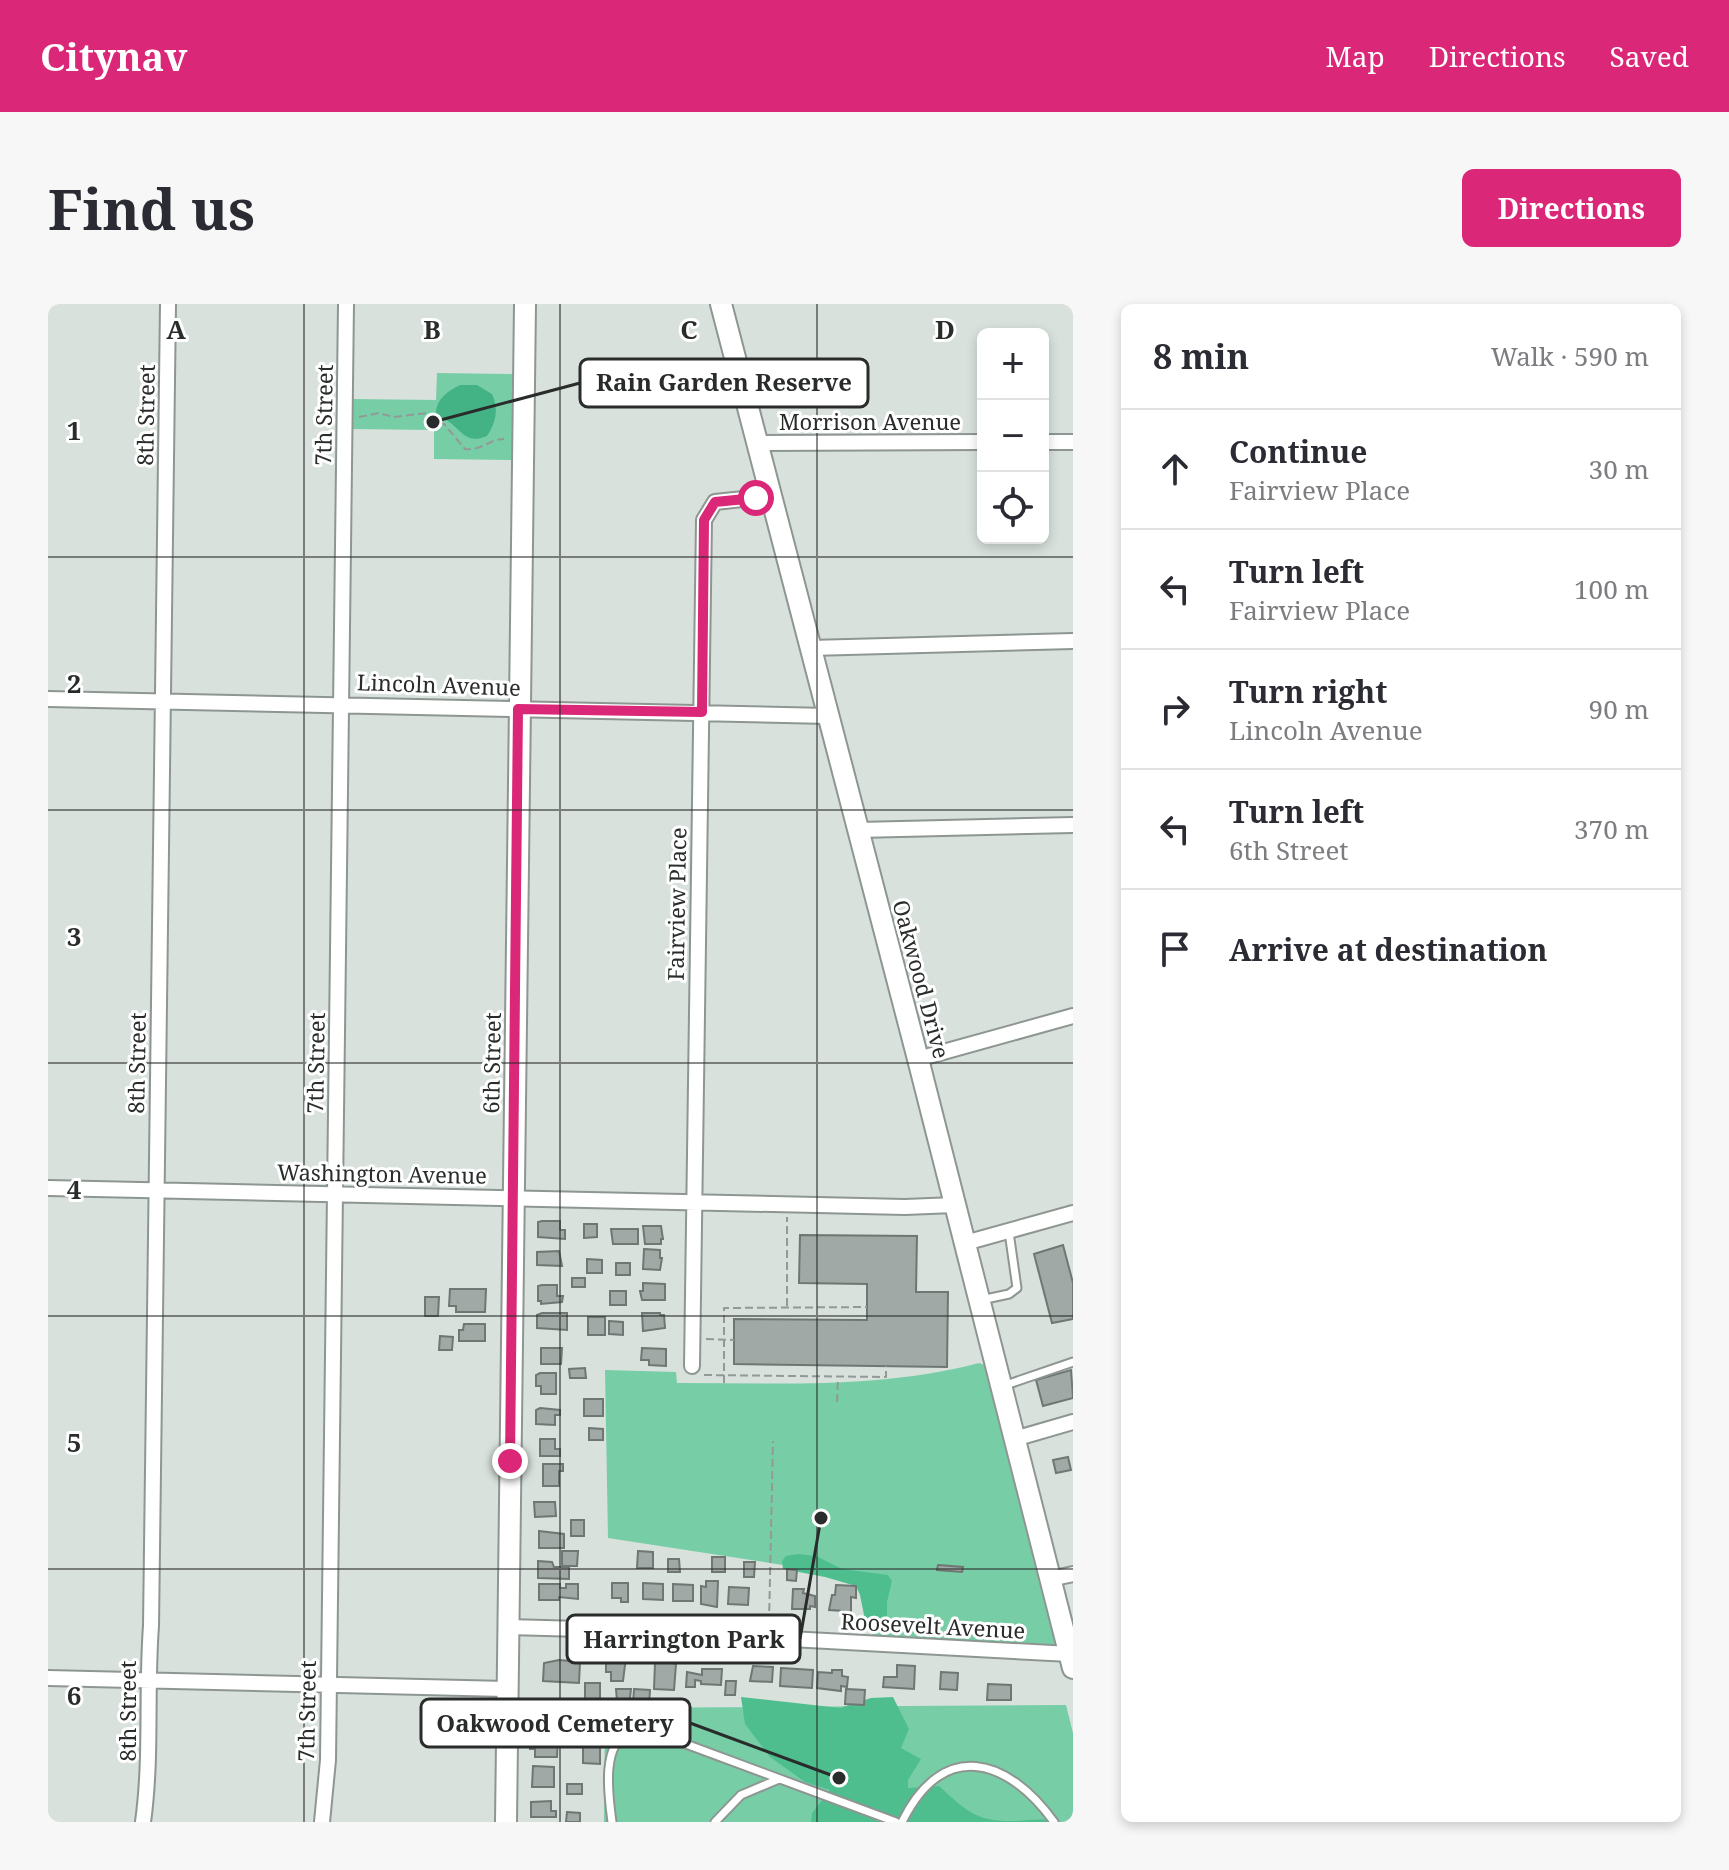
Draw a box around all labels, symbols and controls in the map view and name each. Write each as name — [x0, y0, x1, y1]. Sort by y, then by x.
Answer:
text: Citynav — [40, 30, 187, 82]
text: Map — [1325, 37, 1385, 75]
text: Directions — [1429, 37, 1566, 75]
text: Saved — [1610, 37, 1689, 75]
button: Directions — [1462, 169, 1681, 247]
text: Find us — [48, 170, 255, 246]
text: A — [166, 311, 186, 347]
text: B — [423, 311, 441, 347]
text: C — [680, 311, 698, 347]
text: D — [935, 311, 955, 347]
map controls — [977, 328, 1049, 544]
button: + — [977, 328, 1049, 400]
text: 8 min — [1153, 333, 1249, 379]
text: Walk · 590 m — [1491, 338, 1649, 374]
callout: Rain Garden Reserve — [580, 359, 868, 407]
street label: 8th Street — [129, 364, 161, 466]
street label: 7th Street — [307, 364, 339, 466]
text: Rain Garden Reserve — [596, 365, 852, 398]
button: − — [977, 400, 1049, 472]
street label: Morrison Avenue — [779, 406, 961, 436]
text: 1 — [67, 412, 81, 448]
text: Continue — [1229, 431, 1367, 472]
icon: ahead — [1153, 447, 1197, 491]
text: 30 m — [1589, 451, 1649, 487]
button: locate — [977, 472, 1049, 544]
text: Fairview Place — [1229, 472, 1410, 508]
route start — [738, 480, 774, 516]
text: Turn left — [1229, 551, 1364, 592]
icon: left — [1153, 567, 1197, 611]
text: 100 m — [1574, 571, 1649, 607]
text: Fairview Place — [1229, 592, 1410, 628]
text: 2 — [67, 665, 81, 701]
street label: Lincoln Avenue — [357, 666, 521, 702]
text: Turn right — [1229, 671, 1387, 712]
icon: right — [1153, 687, 1197, 731]
text: 90 m — [1589, 691, 1649, 727]
text: Lincoln Avenue — [1229, 712, 1423, 748]
text: Turn left — [1229, 791, 1364, 832]
icon: left — [1153, 807, 1197, 851]
text: 370 m — [1574, 811, 1649, 847]
street label: Fairview Place — [660, 827, 692, 981]
text: 6th Street — [1229, 832, 1348, 868]
street label: Oakwood Drive — [886, 896, 958, 1062]
text: 3 — [67, 918, 81, 954]
icon: arrive — [1153, 927, 1197, 971]
text: Arrive at destination — [1229, 929, 1548, 970]
street label: 8th Street — [120, 1012, 152, 1114]
street label: 7th Street — [299, 1012, 331, 1114]
street label: 6th Street — [475, 1012, 507, 1114]
street label: Washington Avenue — [277, 1156, 487, 1190]
text: 4 — [67, 1171, 82, 1207]
text: 5 — [67, 1424, 81, 1460]
route end — [492, 1443, 528, 1479]
street label: Roosevelt Avenue — [840, 1605, 1026, 1645]
callout: Harrington Park — [567, 1615, 800, 1663]
text: Harrington Park — [583, 1622, 785, 1655]
street label: 8th Street — [112, 1660, 142, 1762]
street label: 7th Street — [290, 1660, 322, 1762]
text: 6 — [67, 1677, 81, 1713]
callout: Oakwood Cemetery — [421, 1699, 690, 1747]
text: Oakwood Cemetery — [436, 1706, 674, 1739]

